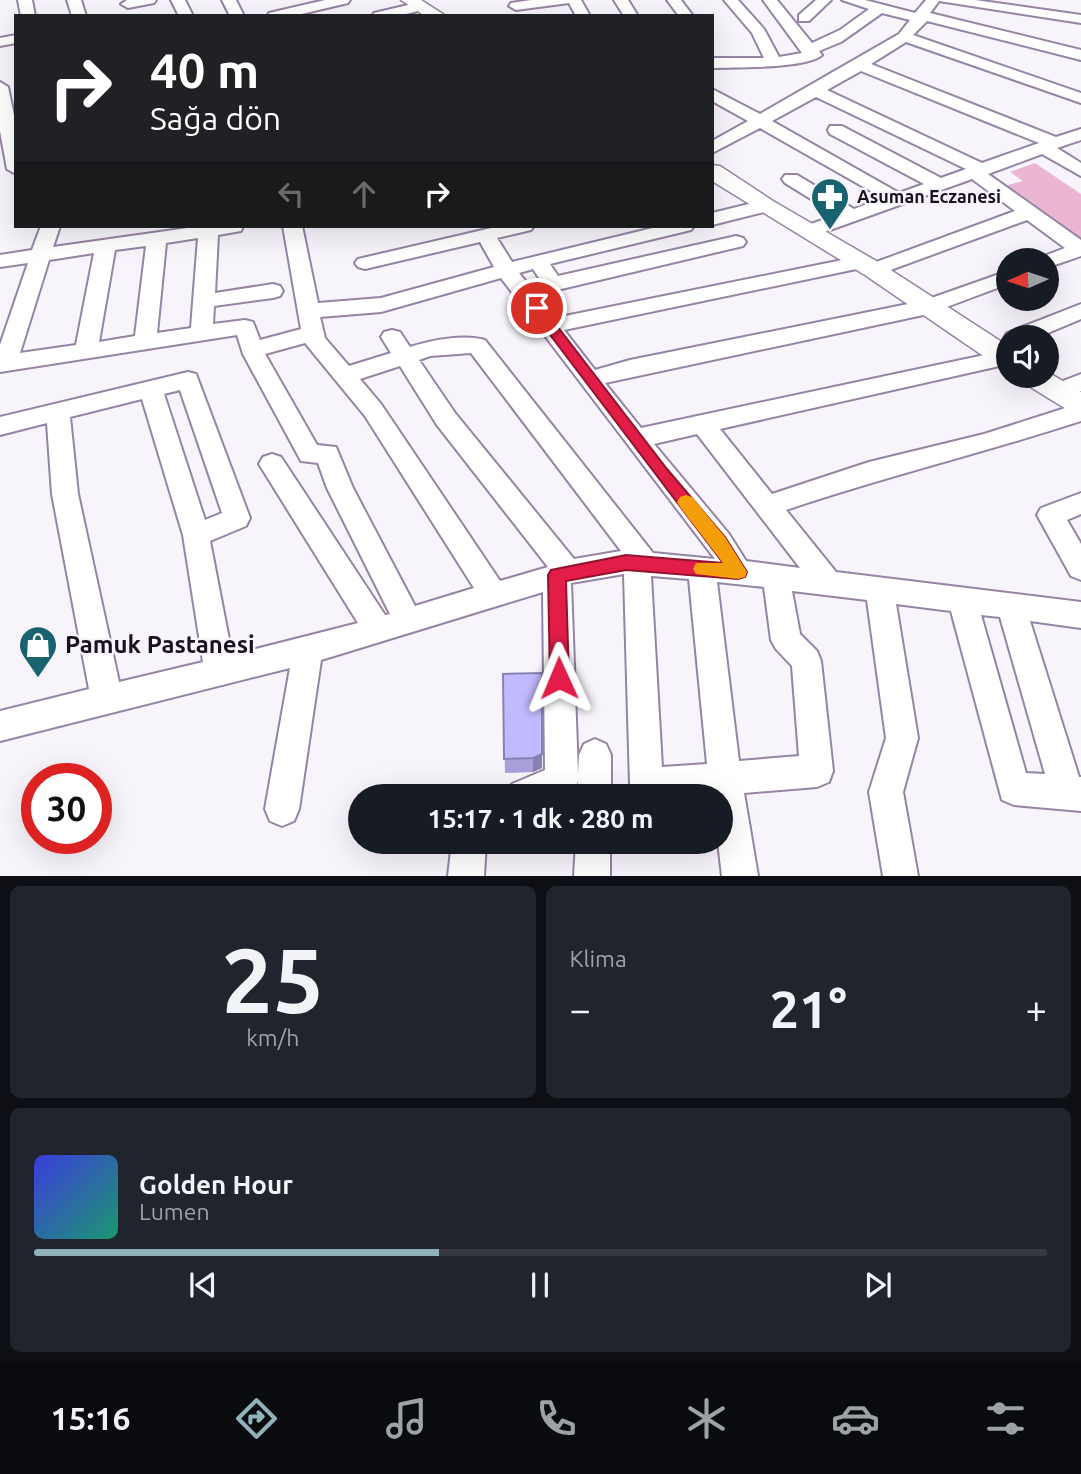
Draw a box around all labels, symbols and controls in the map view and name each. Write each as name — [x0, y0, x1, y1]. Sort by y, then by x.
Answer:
icon: right — [35, 42, 126, 133]
text: 40 m — [150, 42, 259, 97]
text: Sağa dön — [150, 100, 281, 136]
icon: left — [272, 175, 310, 213]
icon: ahead — [345, 175, 383, 213]
icon: right — [418, 175, 456, 213]
pharmacy icon: Asuman Eczanesi — [809, 176, 851, 231]
place label: Asuman Eczanesi — [857, 186, 1001, 206]
north arrow — [996, 248, 1059, 312]
map controls — [996, 248, 1059, 388]
pin — [507, 278, 567, 338]
icon: arrive — [518, 289, 556, 327]
button: sound — [996, 325, 1059, 388]
shop icon: Pamuk Pastanesi — [17, 624, 59, 679]
place label: Pamuk Pastanesi — [65, 631, 255, 658]
position arrow — [522, 641, 596, 715]
speed limit sign: 30 — [21, 763, 112, 854]
text: 15:17 · 1 dk · 280 m — [427, 804, 654, 833]
text: 25 — [221, 928, 324, 1030]
text: Klima — [570, 946, 627, 971]
text: 21° — [770, 980, 847, 1038]
text: − — [570, 988, 591, 1030]
text: + — [1026, 988, 1047, 1030]
text: km/h — [246, 1025, 299, 1050]
text: Golden Hour — [139, 1170, 293, 1199]
text: Lumen — [139, 1199, 210, 1224]
icon: previous — [184, 1266, 222, 1304]
icon: pause — [521, 1266, 559, 1304]
icon: next — [859, 1266, 897, 1304]
icon: directions — [232, 1394, 281, 1443]
icon: music — [382, 1394, 431, 1443]
icon: phone — [532, 1394, 581, 1443]
icon: climate — [682, 1394, 731, 1443]
icon: car — [831, 1394, 880, 1443]
icon: filters — [981, 1394, 1030, 1443]
text: 15:16 — [50, 1400, 131, 1436]

